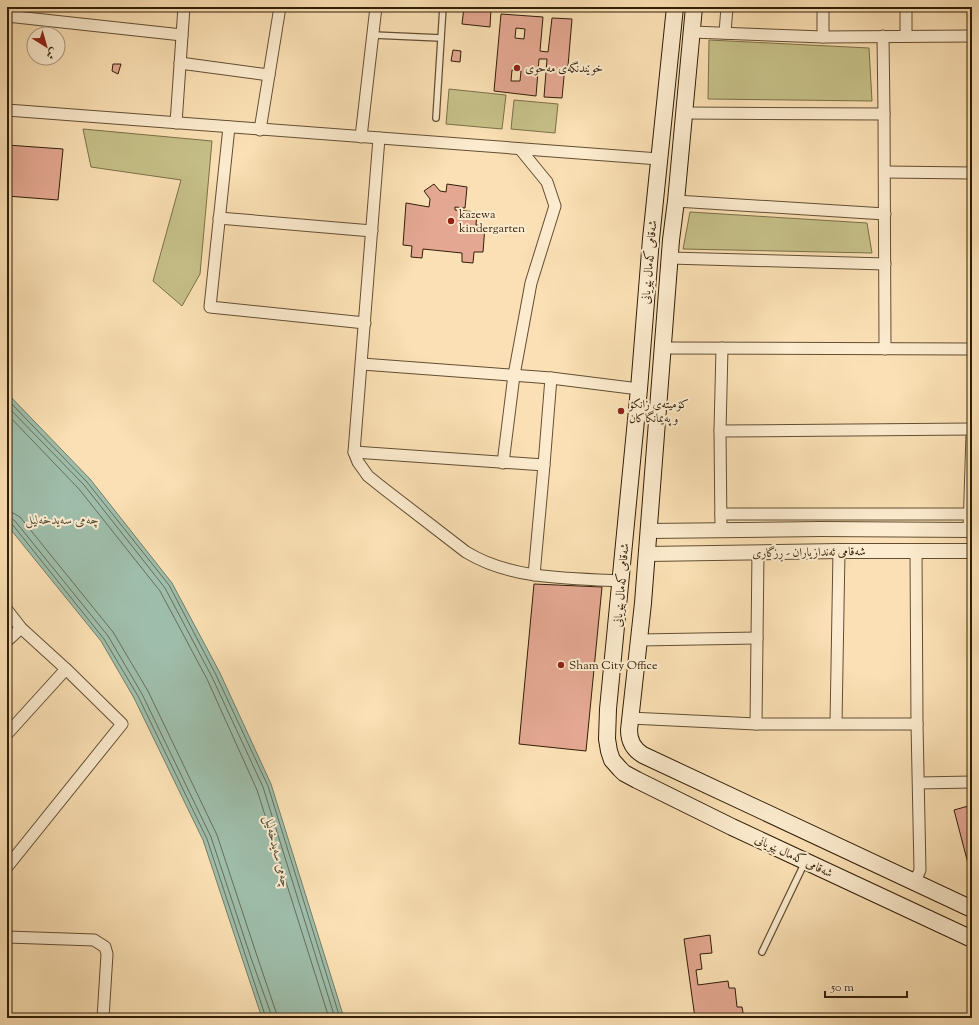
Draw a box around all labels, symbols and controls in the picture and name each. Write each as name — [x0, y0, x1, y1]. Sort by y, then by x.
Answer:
north arrow — [26, 26, 66, 66]
text: ش — [42, 44, 61, 63]
place label: خوێندنگەی مەحوی — [525, 60, 603, 78]
marker: خوێندنگەی مەحوی — [512, 63, 522, 73]
place label: kazewa kindergarten — [459, 206, 525, 238]
marker: kazewa kindergarten — [446, 216, 456, 226]
street label: شەقامی کەمال بێویانی — [637, 219, 663, 305]
place label: کۆمیتەی زانکۆ و پەیمانگاکان — [628, 396, 689, 428]
marker: کۆمیتەی زانکۆ و پەیمانگاکان — [616, 406, 626, 416]
water label: چەمی سەیدخەلیل — [25, 512, 99, 530]
street label: شەقامی کەمال بێویانی — [609, 542, 635, 628]
street label: شەقامی ئەندازیاران - ڕزگاری — [752, 543, 866, 563]
place label: Sham City Office — [569, 657, 658, 675]
marker: Sham City Office — [556, 660, 566, 670]
water label: چەمی سەیدخەلیل — [258, 813, 294, 890]
street label: شەقامی کەمال بێویانی — [752, 831, 836, 883]
scale bar — [825, 973, 907, 999]
text: 50 m — [830, 979, 854, 997]

